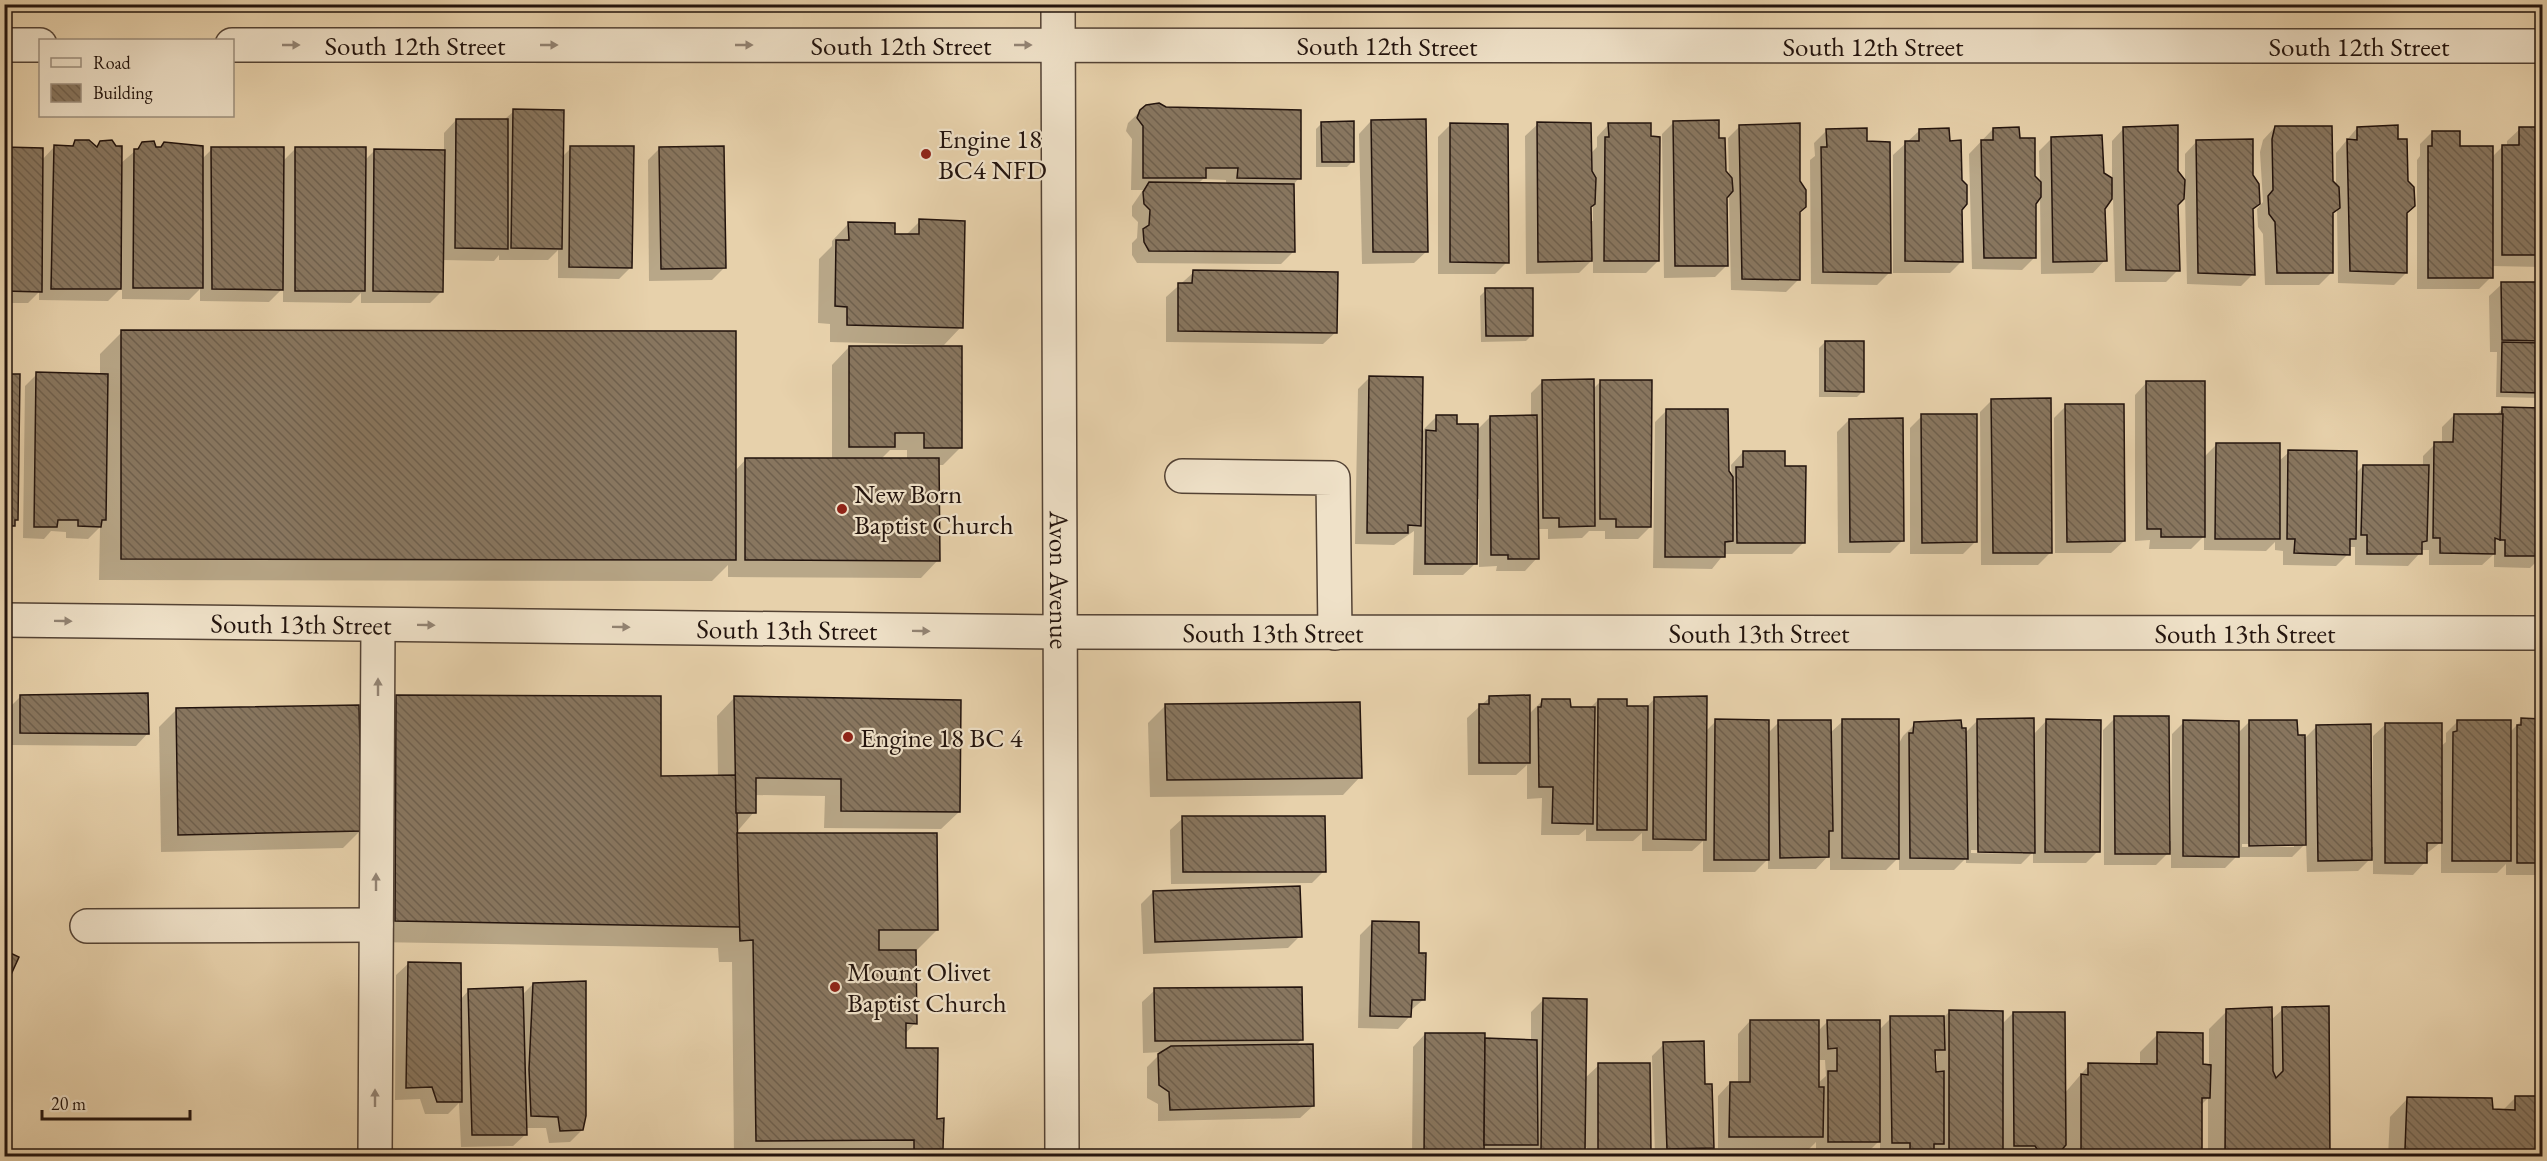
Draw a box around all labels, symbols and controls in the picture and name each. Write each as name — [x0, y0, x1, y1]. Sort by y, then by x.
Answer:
street label: South 12th Street — [324, 28, 506, 63]
street label: South 12th Street — [810, 28, 992, 63]
street label: South 12th Street — [1296, 28, 1478, 63]
street label: South 12th Street — [1782, 28, 1964, 63]
street label: South 12th Street — [2268, 28, 2450, 63]
legend — [39, 39, 234, 117]
one-way arrow — [281, 40, 300, 50]
one-way arrow — [539, 40, 558, 50]
one-way arrow — [734, 40, 753, 50]
one-way arrow — [1013, 40, 1032, 50]
text: Road — [93, 51, 132, 74]
text: Building — [93, 81, 153, 104]
place label: Engine 18 BC4 NFD — [938, 121, 1047, 187]
marker: Engine 18 BC4 NFD — [919, 147, 933, 161]
place label: New Born Baptist Church — [854, 476, 1014, 542]
marker: New Born Baptist Church — [835, 502, 849, 516]
street label: Avon Avenue — [1042, 510, 1078, 649]
street label: South 13th Street — [210, 605, 392, 642]
street label: South 13th Street — [696, 610, 878, 647]
street label: South 13th Street — [1182, 615, 1364, 650]
street label: South 13th Street — [1668, 615, 1850, 650]
street label: South 13th Street — [2154, 615, 2336, 650]
one-way arrow — [53, 616, 72, 626]
one-way arrow — [416, 620, 435, 630]
one-way arrow — [611, 623, 630, 632]
one-way arrow — [911, 626, 930, 636]
one-way arrow — [373, 678, 382, 697]
place label: Engine 18 BC 4 — [860, 720, 1024, 755]
marker: Engine 18 BC 4 — [841, 730, 855, 744]
one-way arrow — [371, 873, 381, 892]
place label: Mount Olivet Baptist Church — [847, 954, 1007, 1020]
marker: Mount Olivet Baptist Church — [828, 980, 842, 994]
scale bar — [42, 1083, 190, 1121]
one-way arrow — [370, 1089, 380, 1108]
text: 20 m — [51, 1092, 86, 1115]

